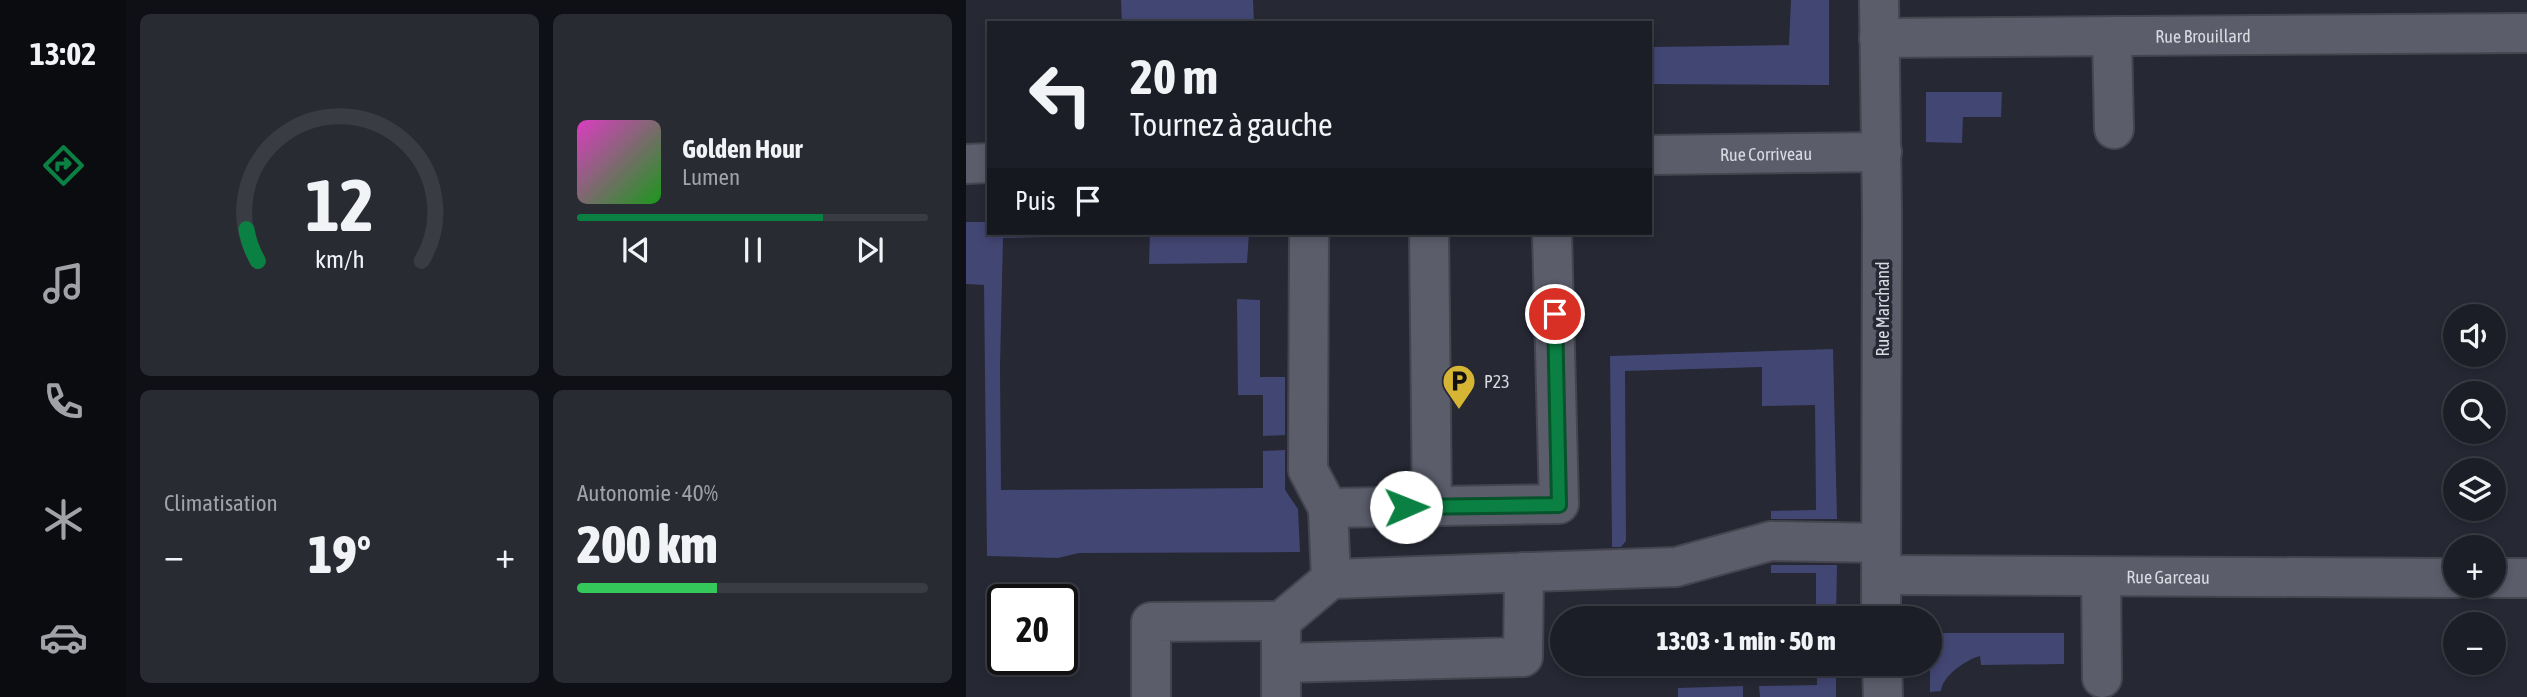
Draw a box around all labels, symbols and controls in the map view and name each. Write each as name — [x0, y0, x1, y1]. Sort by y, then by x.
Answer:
street label: Rue Brouillard — [2155, 25, 2251, 46]
text: 13:02 — [30, 35, 96, 72]
text: 20 m — [1130, 48, 1218, 104]
icon: left — [1015, 49, 1106, 140]
text: Tournez à gauche — [1130, 106, 1333, 143]
text: Golden Hour — [682, 134, 802, 164]
icon: directions — [39, 141, 88, 190]
street label: Rue Corriveau — [1720, 142, 1812, 165]
text: 12 — [305, 163, 374, 246]
text: Lumen — [682, 164, 740, 190]
icon: arrive — [1069, 182, 1107, 220]
text: Puis — [1015, 186, 1055, 216]
icon: previous — [617, 231, 655, 269]
icon: pause — [734, 231, 772, 269]
icon: next — [851, 231, 889, 269]
text: km/h — [315, 245, 364, 273]
icon: music — [39, 259, 88, 308]
street label: Rue Marchand — [1872, 261, 1893, 357]
pin — [1525, 284, 1585, 344]
icon: arrive — [1536, 295, 1574, 333]
map controls — [2443, 304, 2506, 675]
button: sound — [2443, 304, 2506, 367]
parking icon: P23 — [1440, 362, 1478, 411]
place label: P23 — [1484, 371, 1510, 392]
icon: phone — [39, 377, 88, 426]
button: search — [2443, 381, 2506, 444]
button: layers — [2443, 458, 2506, 521]
position arrow — [1369, 470, 1443, 544]
text: Autonomie · 40% — [577, 480, 718, 506]
text: Climatisation — [164, 490, 278, 516]
icon: climate — [39, 495, 88, 544]
text: 200 km — [577, 514, 718, 574]
text: 19° — [308, 524, 371, 584]
text: − — [164, 533, 184, 576]
text: + — [495, 533, 515, 576]
button: + — [2443, 535, 2506, 598]
street label: Rue Garceau — [2126, 566, 2210, 587]
speed limit sign: 20 — [987, 584, 1078, 675]
button: − — [2443, 612, 2506, 675]
icon: car — [39, 613, 88, 662]
text: 13:03 · 1 min · 50 m — [1656, 626, 1836, 656]

